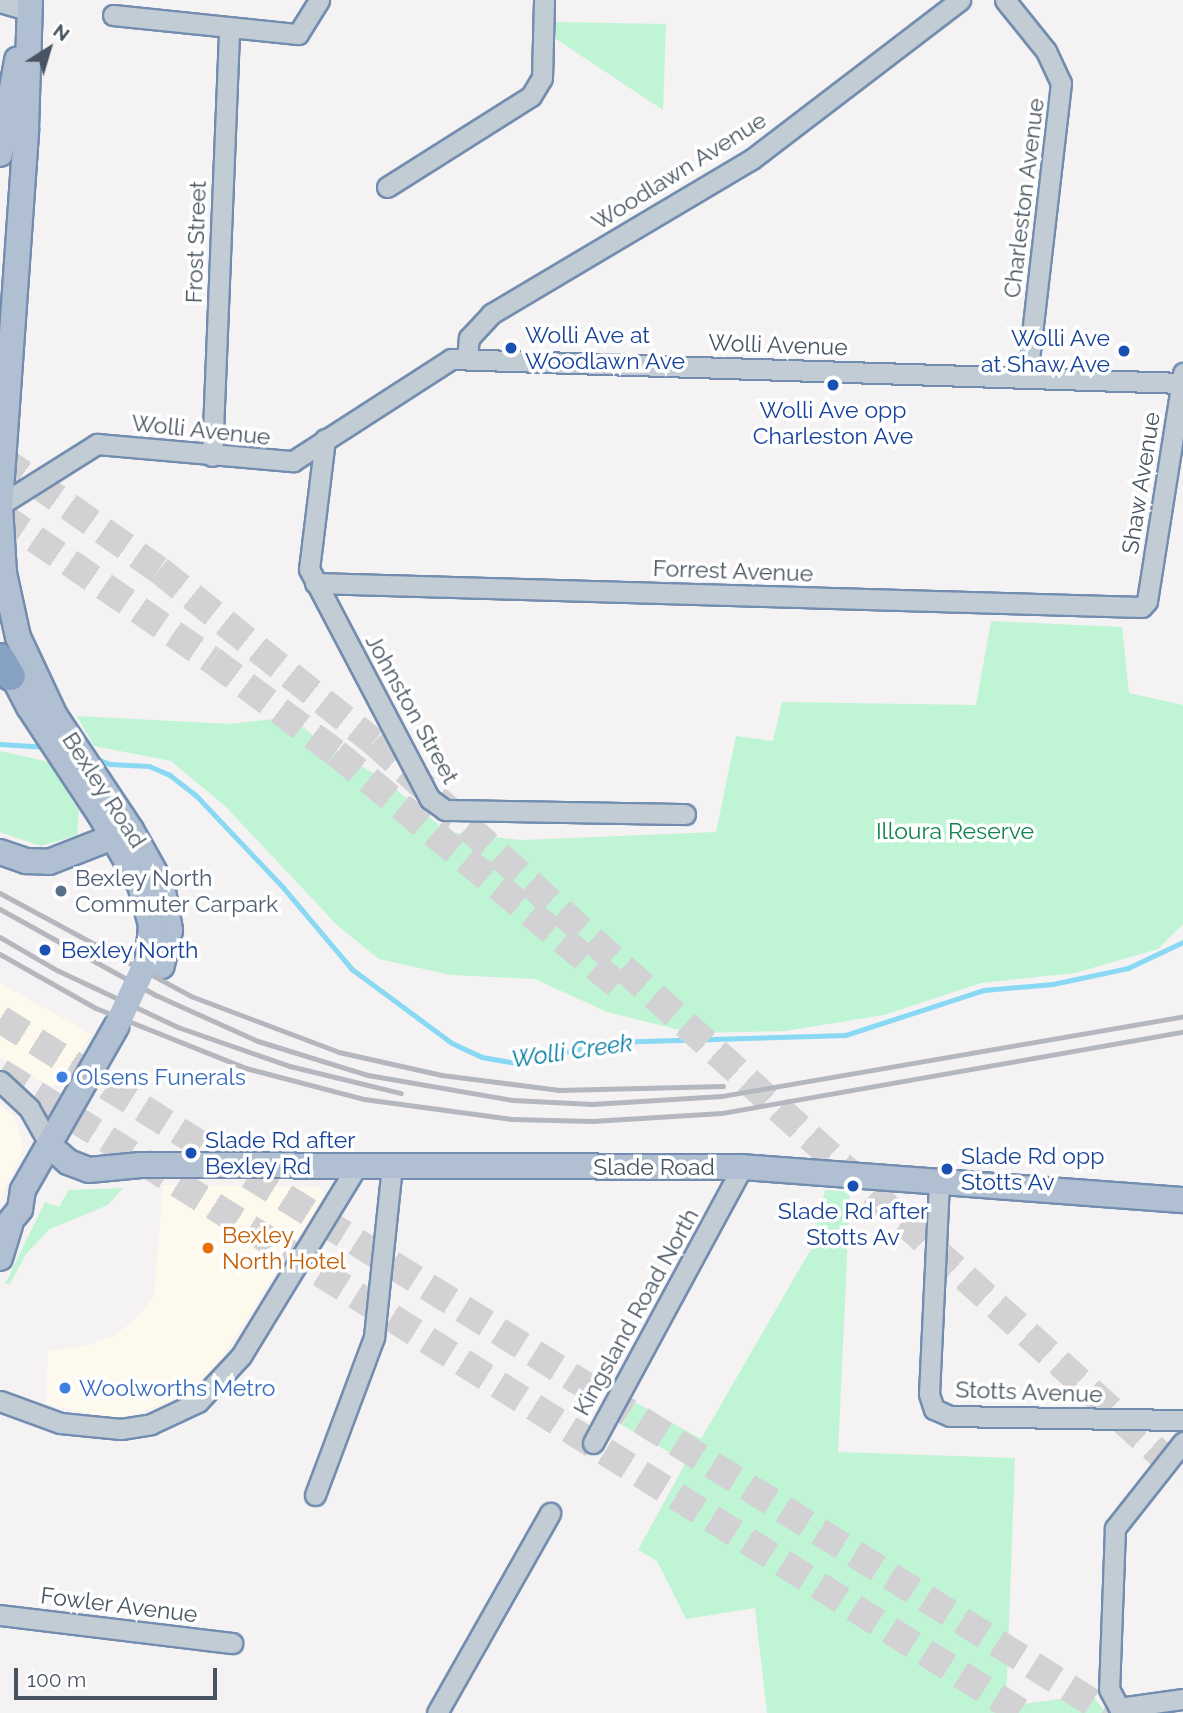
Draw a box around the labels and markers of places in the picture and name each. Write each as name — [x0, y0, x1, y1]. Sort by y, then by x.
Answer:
place label: Wolli Ave at Woodlawn Ave — [525, 321, 686, 375]
place label: Wolli Ave at Shaw Ave — [980, 324, 1110, 378]
marker: Wolli Ave at Woodlawn Ave — [503, 340, 519, 356]
marker: Wolli Ave at Shaw Ave — [1116, 343, 1132, 359]
marker: Wolli Ave opp Charleston Ave — [825, 377, 841, 393]
place label: Wolli Ave opp Charleston Ave — [752, 396, 914, 450]
place label: Bexley North Commuter Carpark — [75, 864, 279, 918]
marker: Bexley North Commuter Carpark — [53, 883, 69, 899]
place label: Bexley North — [61, 936, 199, 964]
marker: Bexley North — [35, 940, 55, 960]
place label: Olsens Funerals — [76, 1063, 246, 1091]
marker: Olsens Funerals — [54, 1069, 70, 1085]
place label: Slade Rd after Bexley Rd — [205, 1126, 355, 1180]
place label: Slade Rd opp Stotts Av — [961, 1142, 1104, 1196]
marker: Slade Rd after Bexley Rd — [183, 1145, 199, 1161]
marker: Slade Rd opp Stotts Av — [939, 1161, 955, 1177]
marker: Slade Rd after Stotts Av — [845, 1178, 861, 1194]
place label: Slade Rd after Stotts Av — [778, 1197, 928, 1251]
place label: Bexley North Hotel — [222, 1221, 346, 1275]
marker: Bexley North Hotel — [200, 1240, 216, 1256]
place label: Woolworths Metro — [79, 1374, 275, 1402]
marker: Woolworths Metro — [57, 1380, 73, 1396]

